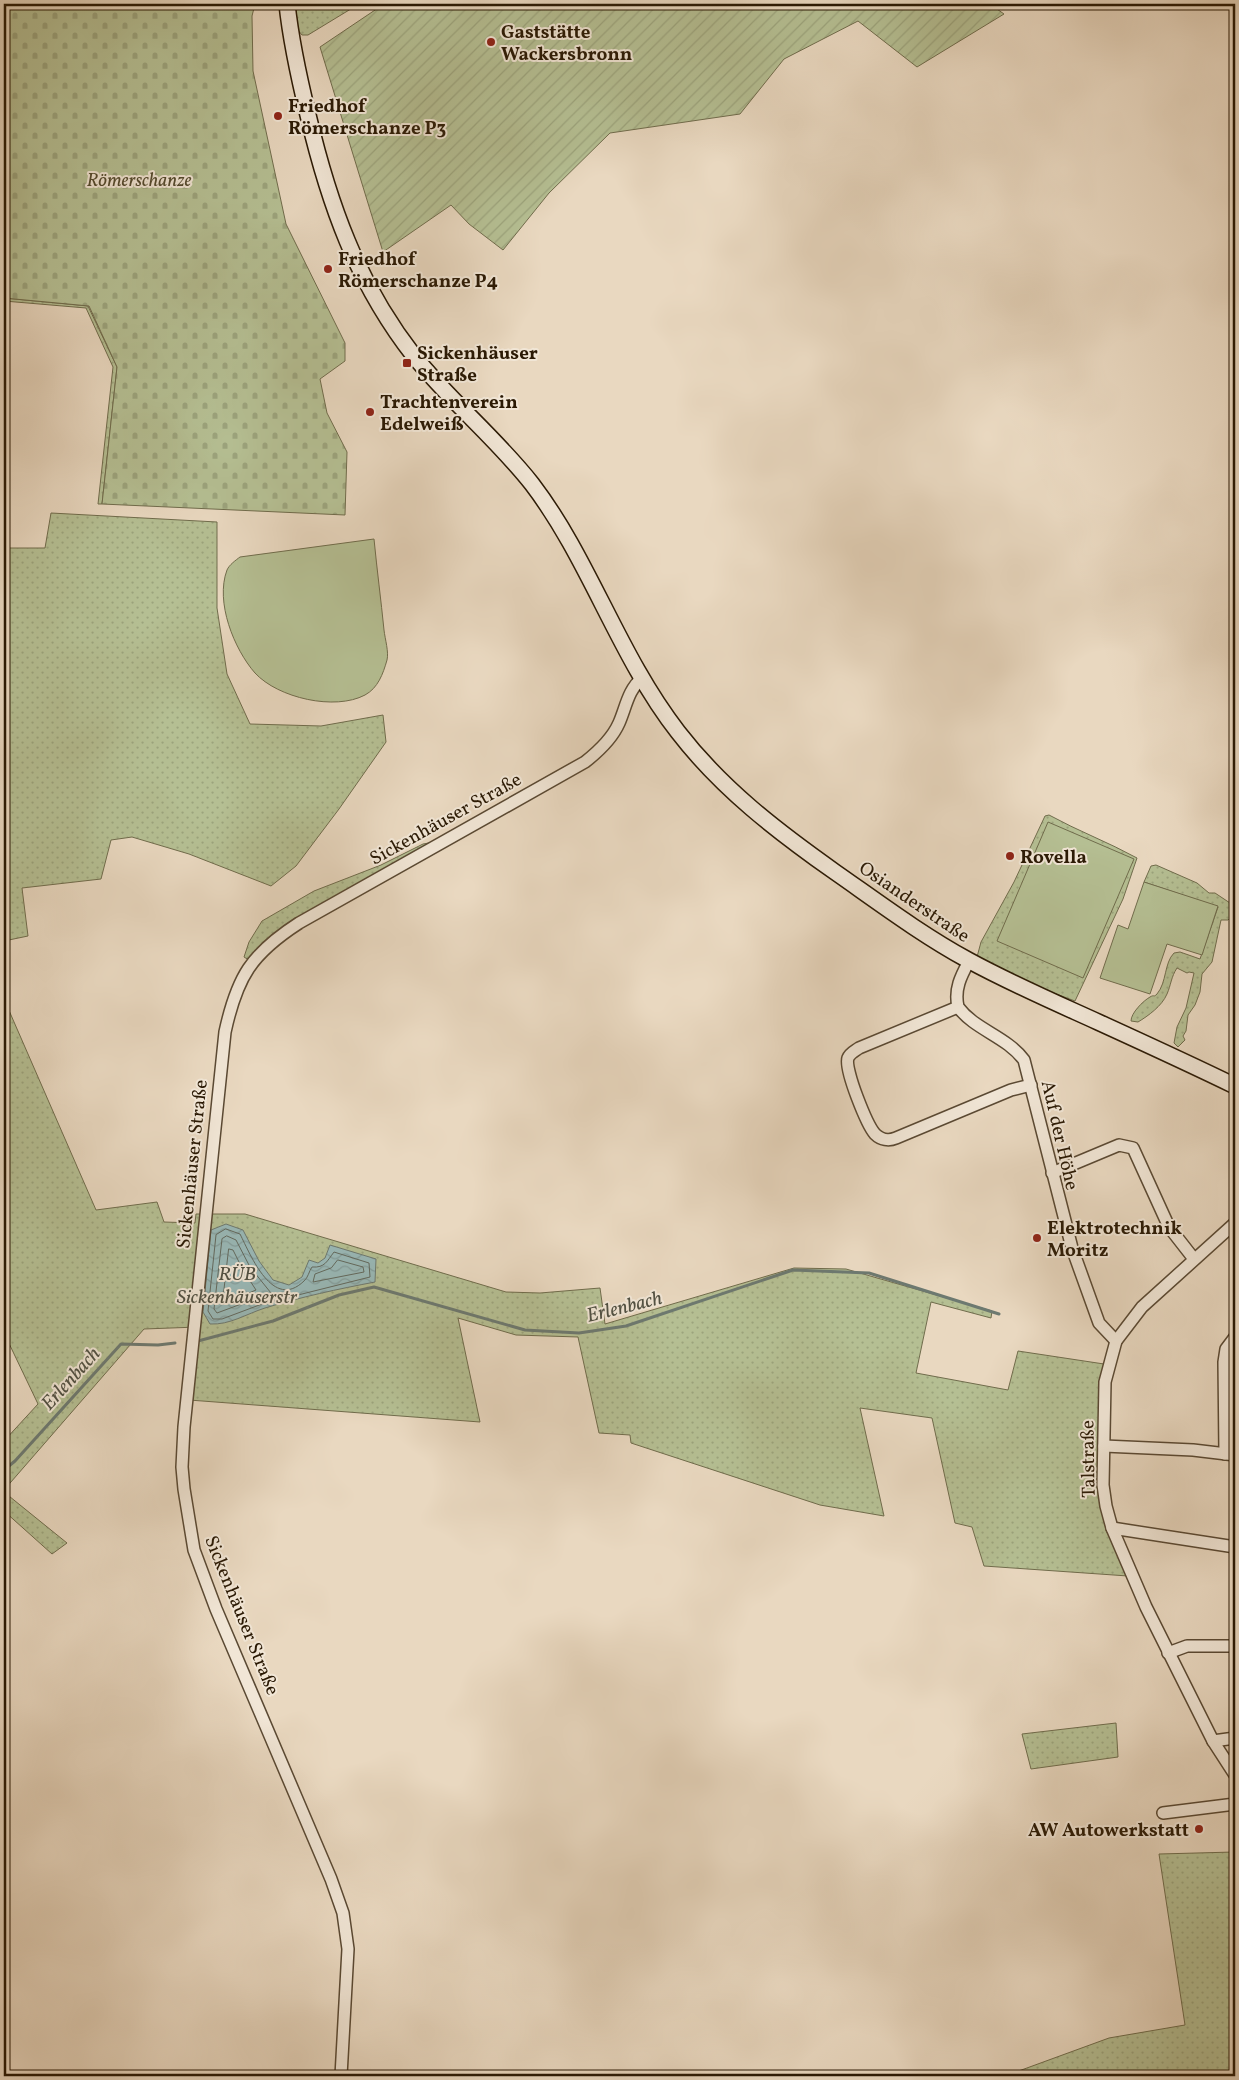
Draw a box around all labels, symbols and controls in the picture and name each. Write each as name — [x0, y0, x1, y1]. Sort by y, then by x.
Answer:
place label: Gaststätte Wackersbronn — [501, 20, 632, 68]
marker: Gaststätte Wackersbronn — [485, 36, 497, 48]
place label: Friedhof Römerschanze P3 — [288, 94, 446, 142]
marker: Friedhof Römerschanze P3 — [272, 110, 284, 122]
park label: Römerschanze — [86, 168, 192, 194]
place label: Friedhof Römerschanze P4 — [338, 247, 498, 295]
marker: Friedhof Römerschanze P4 — [322, 263, 334, 275]
place label: Sickenhäuser Straße — [417, 341, 538, 389]
marker: Sickenhäuser Straße — [401, 357, 413, 369]
place label: Trachtenverein Edelweiß — [380, 390, 518, 438]
marker: Trachtenverein Edelweiß — [364, 406, 376, 418]
street label: Sickenhäuser Straße — [365, 767, 527, 872]
place label: Rovella — [1020, 845, 1087, 871]
marker: Rovella — [1004, 850, 1016, 862]
street label: Osianderstraße — [853, 856, 975, 949]
street label: Sickenhäuser Straße — [171, 1078, 215, 1250]
street label: Auf der Höhe — [1034, 1078, 1084, 1193]
place label: Elektrotechnik Moritz — [1047, 1216, 1183, 1264]
marker: Elektrotechnik Moritz — [1031, 1232, 1043, 1244]
water label: RÜB Sickenhäuserstr — [177, 1261, 298, 1312]
water label: Erlenbach — [584, 1285, 665, 1331]
water label: Erlenbach — [35, 1341, 108, 1417]
street label: Talstraße — [1075, 1420, 1103, 1498]
street label: Sickenhäuser Straße — [197, 1532, 285, 1699]
place label: AW Autowerkstatt — [1028, 1818, 1189, 1844]
marker: AW Autowerkstatt — [1193, 1823, 1205, 1835]

